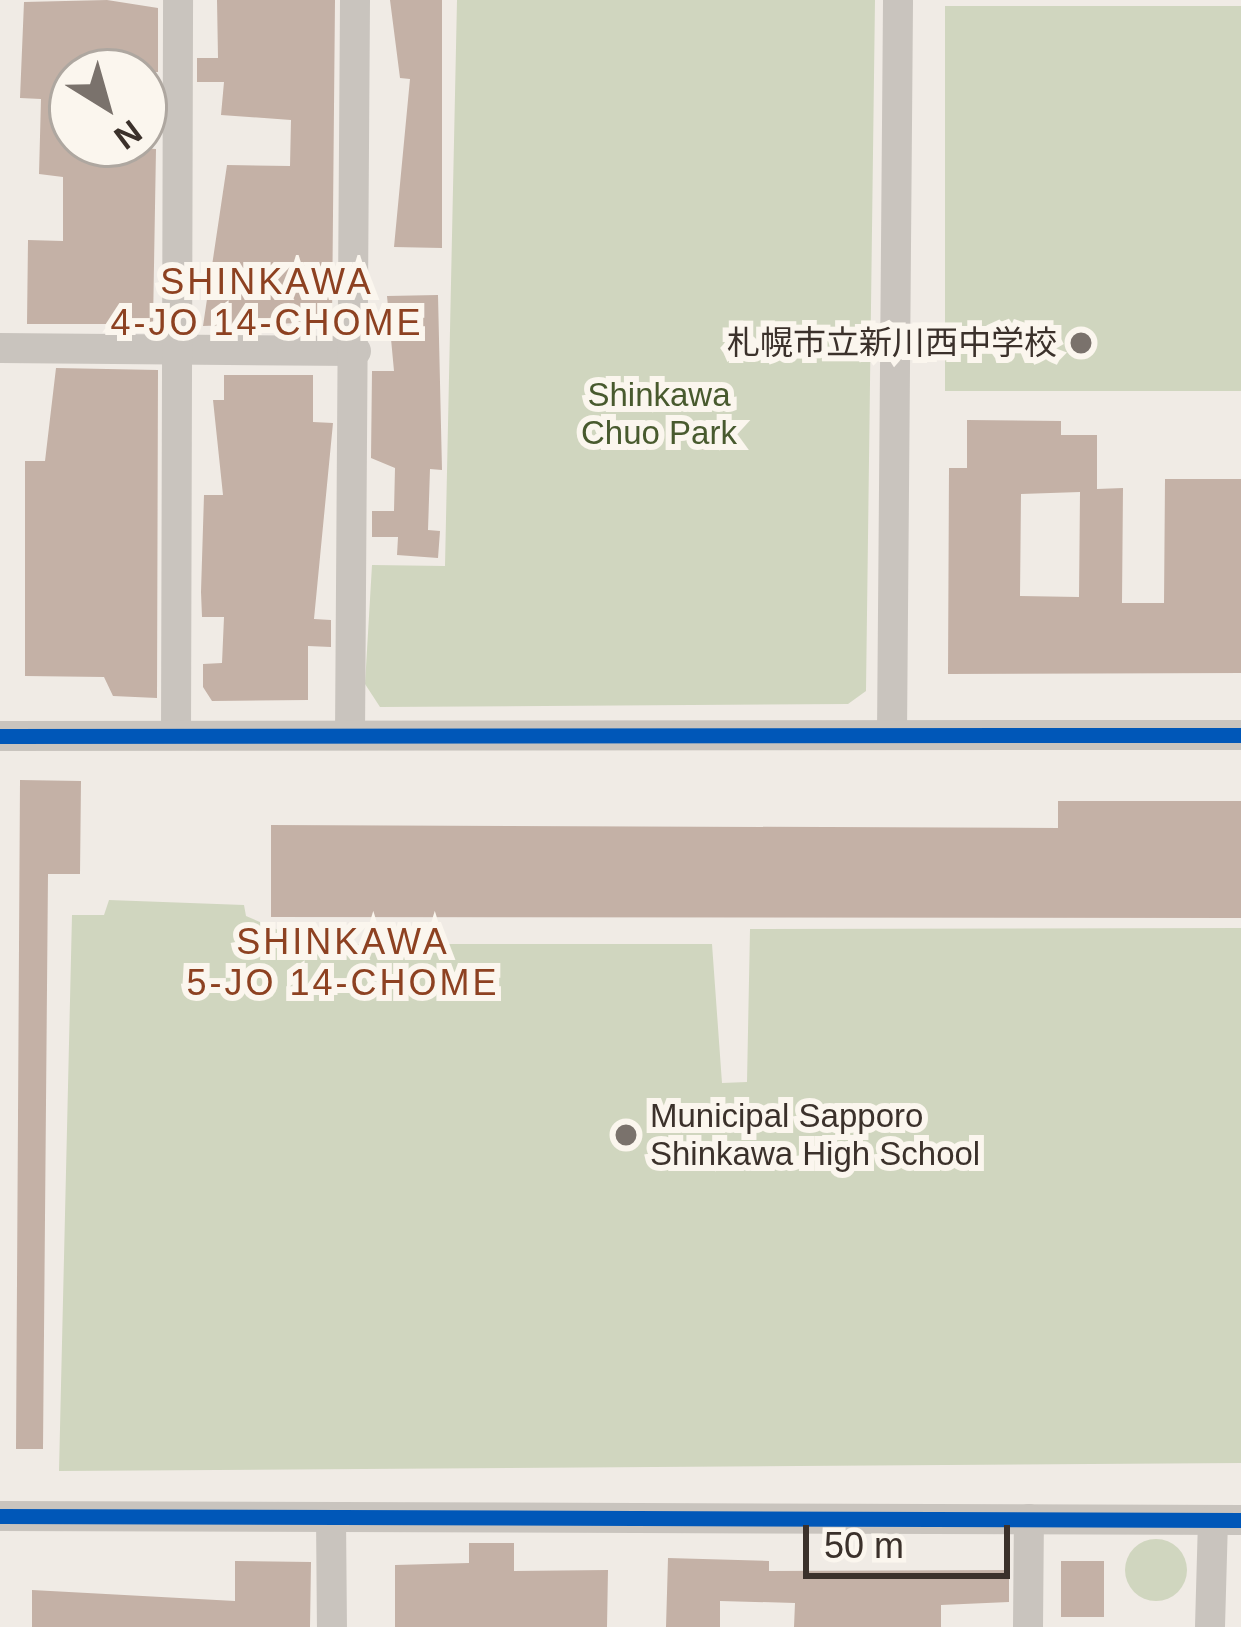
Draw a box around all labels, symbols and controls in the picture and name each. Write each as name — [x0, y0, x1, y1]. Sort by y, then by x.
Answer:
north arrow — [48, 48, 168, 168]
text: N — [108, 113, 149, 157]
district label: SHINKAWA 4-JO 14-CHOME — [110, 259, 424, 344]
place label: 札幌市立新川西中学校 — [727, 323, 1057, 363]
marker: 札幌市立新川西中学校 — [1068, 330, 1094, 356]
park label: Shinkawa Chuo Park — [581, 375, 737, 453]
district label: SHINKAWA 5-JO 14-CHOME — [186, 919, 500, 1004]
place label: Municipal Sapporo Shinkawa High School — [650, 1096, 980, 1174]
marker: Municipal Sapporo Shinkawa High School — [613, 1122, 639, 1148]
scale bar — [809, 1501, 1016, 1575]
text: 50 m — [824, 1525, 904, 1566]

